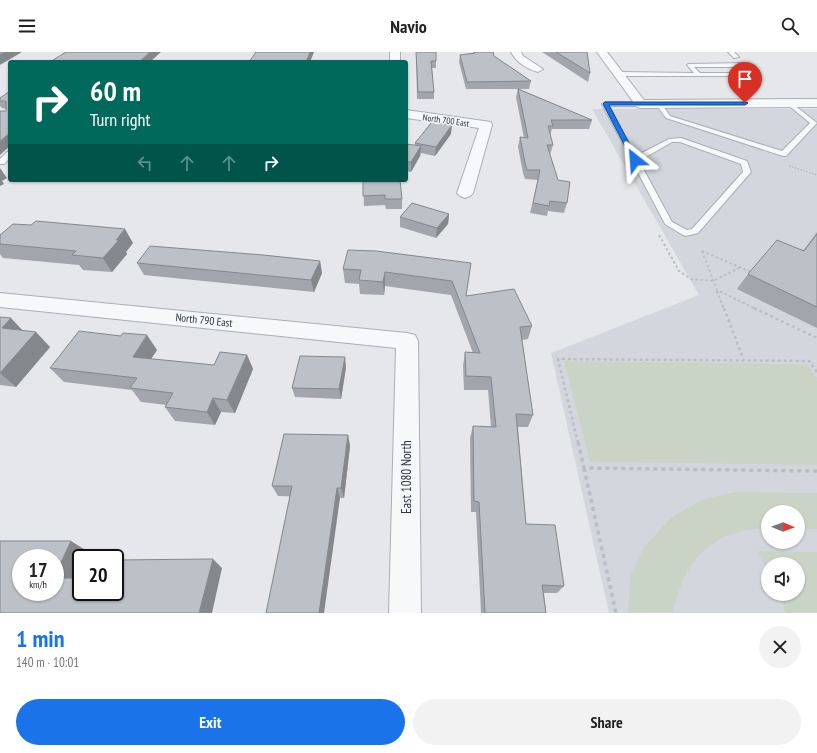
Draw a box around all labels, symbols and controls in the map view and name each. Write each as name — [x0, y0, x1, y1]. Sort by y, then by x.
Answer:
icon: menu — [16, 15, 38, 37]
text: Navio — [390, 15, 427, 38]
icon: search — [779, 15, 801, 37]
pin — [728, 62, 762, 103]
icon: arrive — [734, 68, 756, 90]
text: 60 m — [90, 72, 141, 109]
icon: right — [24, 76, 76, 128]
text: Turn right — [90, 108, 150, 131]
street label: North 700 East — [422, 111, 470, 129]
position arrow — [614, 139, 656, 181]
icon: left — [134, 152, 156, 174]
icon: ahead — [176, 152, 198, 174]
icon: ahead — [218, 152, 240, 174]
icon: right — [260, 152, 282, 174]
street label: North 790 East — [175, 310, 233, 330]
street label: East 1080 North — [398, 440, 415, 514]
north arrow — [761, 505, 805, 549]
map controls — [761, 505, 805, 601]
speed limit sign: 20 — [72, 549, 124, 601]
text: 17 — [28, 557, 48, 583]
button: sound — [761, 557, 805, 601]
text: km/h — [29, 578, 47, 591]
text: 1 min — [16, 623, 64, 654]
button: close — [759, 626, 801, 668]
text: 140 m · 10:01 — [16, 654, 79, 671]
button: Exit — [16, 699, 405, 745]
button: Share — [413, 699, 801, 745]

